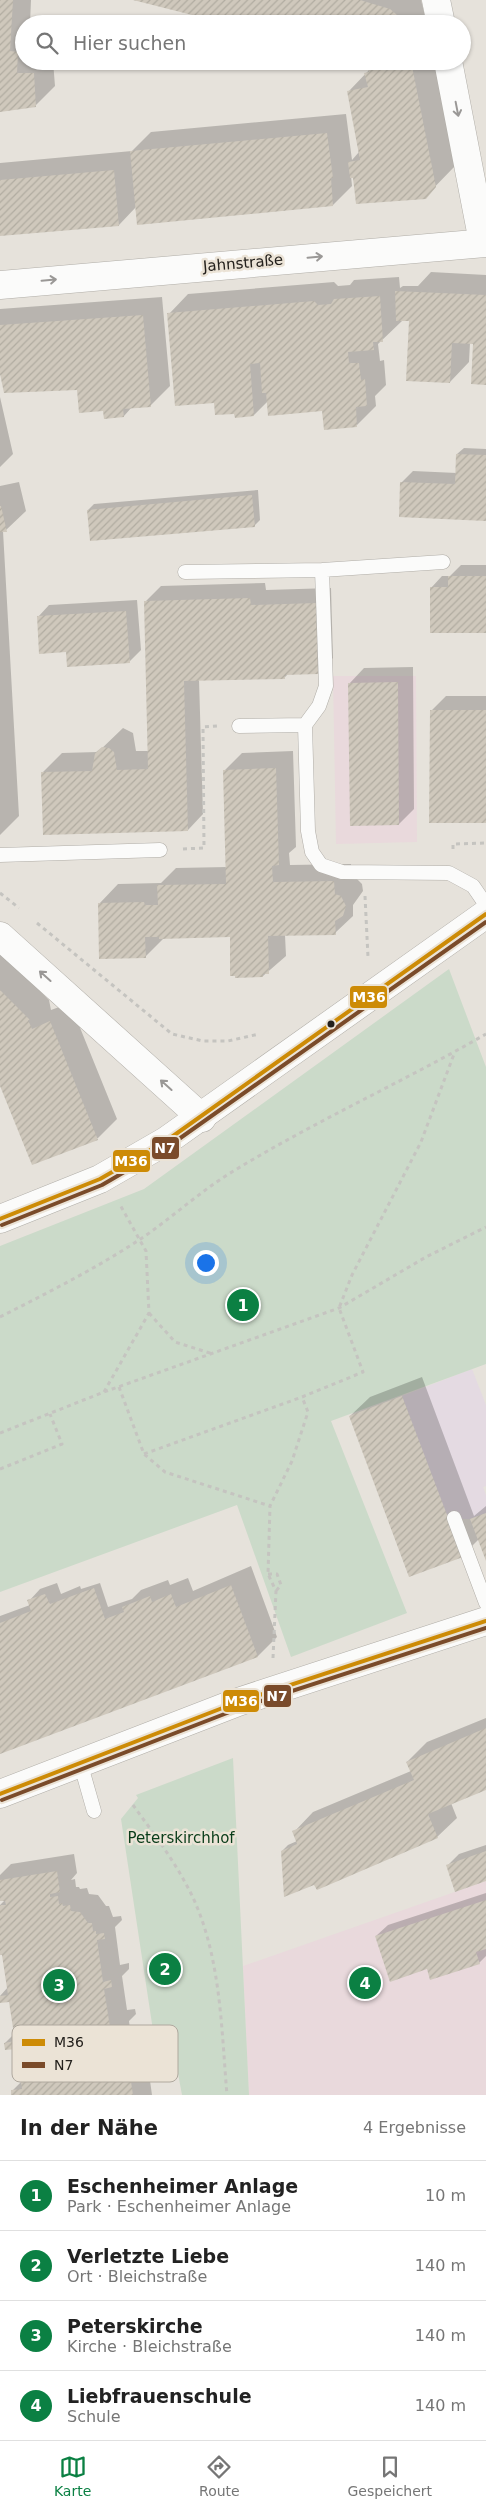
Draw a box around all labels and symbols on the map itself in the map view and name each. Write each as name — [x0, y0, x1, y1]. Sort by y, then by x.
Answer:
one-way arrow — [453, 101, 462, 117]
street label: Jahnstraße — [201, 251, 284, 276]
one-way arrow — [307, 252, 323, 262]
one-way arrow — [40, 276, 56, 285]
one-way arrow — [38, 970, 51, 982]
line badge: M36 — [349, 985, 388, 1009]
text: M36 — [352, 989, 386, 1005]
unlabelled marker — [326, 1019, 336, 1029]
one-way arrow — [159, 1079, 172, 1091]
line badge: N7 — [151, 1136, 180, 1160]
text: N7 — [154, 1140, 176, 1156]
line badge: M36 — [112, 1149, 151, 1173]
text: M36 — [114, 1153, 148, 1169]
your location — [193, 1250, 219, 1276]
pin: 1 — [227, 1286, 259, 1324]
line badge: N7 — [263, 1684, 292, 1708]
text: N7 — [266, 1688, 288, 1704]
line badge: M36 — [222, 1689, 260, 1713]
text: M36 — [224, 1693, 258, 1709]
park label: Peterskirchhof — [127, 1829, 235, 1847]
pin: 2 — [149, 1950, 181, 1988]
pin: 4 — [349, 1964, 381, 2002]
pin: 3 — [43, 1966, 75, 2004]
legend — [12, 2025, 178, 2082]
text: M36 — [54, 2034, 84, 2050]
text: N7 — [54, 2057, 73, 2073]

